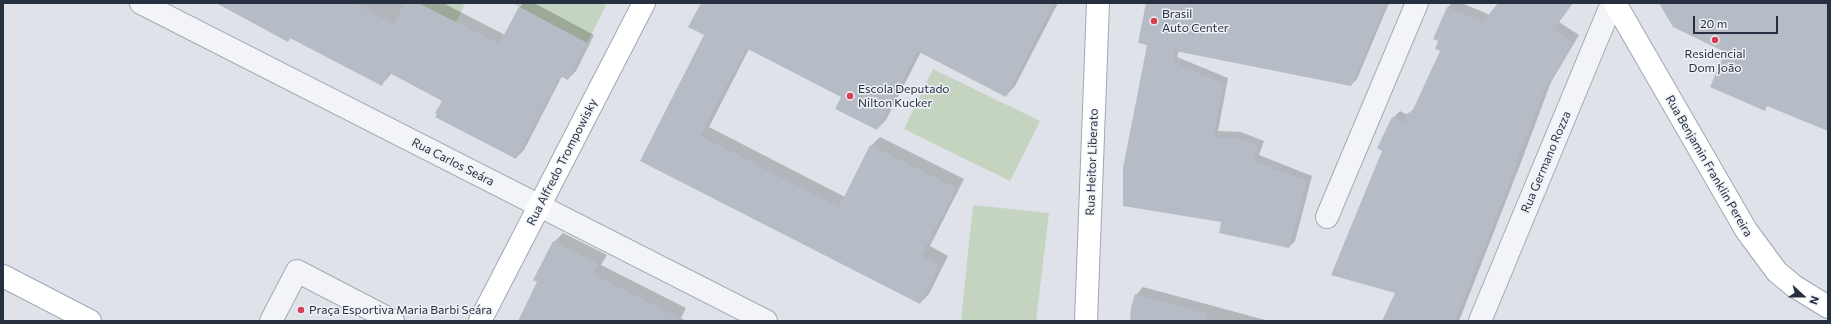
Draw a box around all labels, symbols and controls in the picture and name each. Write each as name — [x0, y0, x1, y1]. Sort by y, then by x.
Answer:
place label: Brasil Auto Center — [1162, 7, 1229, 35]
scale bar — [1695, 8, 1780, 34]
marker: Brasil Auto Center — [1149, 16, 1159, 26]
text: 20 m — [1700, 16, 1727, 30]
marker: Residencial Dom João — [1710, 35, 1720, 45]
place label: Residencial Dom João — [1685, 47, 1745, 75]
place label: Escola Deputado Nilton Kucker — [858, 82, 950, 110]
marker: Escola Deputado Nilton Kucker — [845, 91, 855, 101]
street label: Rua Benjamin Franklin Pereira — [1662, 93, 1756, 239]
street label: Rua Alfredo Trompowisky — [524, 96, 600, 228]
street label: Rua Heitor Liberato — [1083, 108, 1101, 216]
street label: Rua Germano Rozza — [1518, 109, 1574, 215]
street label: Rua Carlos Seára — [409, 135, 497, 189]
north arrow — [1783, 276, 1823, 316]
text: N — [1807, 294, 1822, 307]
place label: Praça Esportiva Maria Barbi Seára — [309, 303, 492, 317]
marker: Praça Esportiva Maria Barbi Seára — [296, 305, 306, 315]

